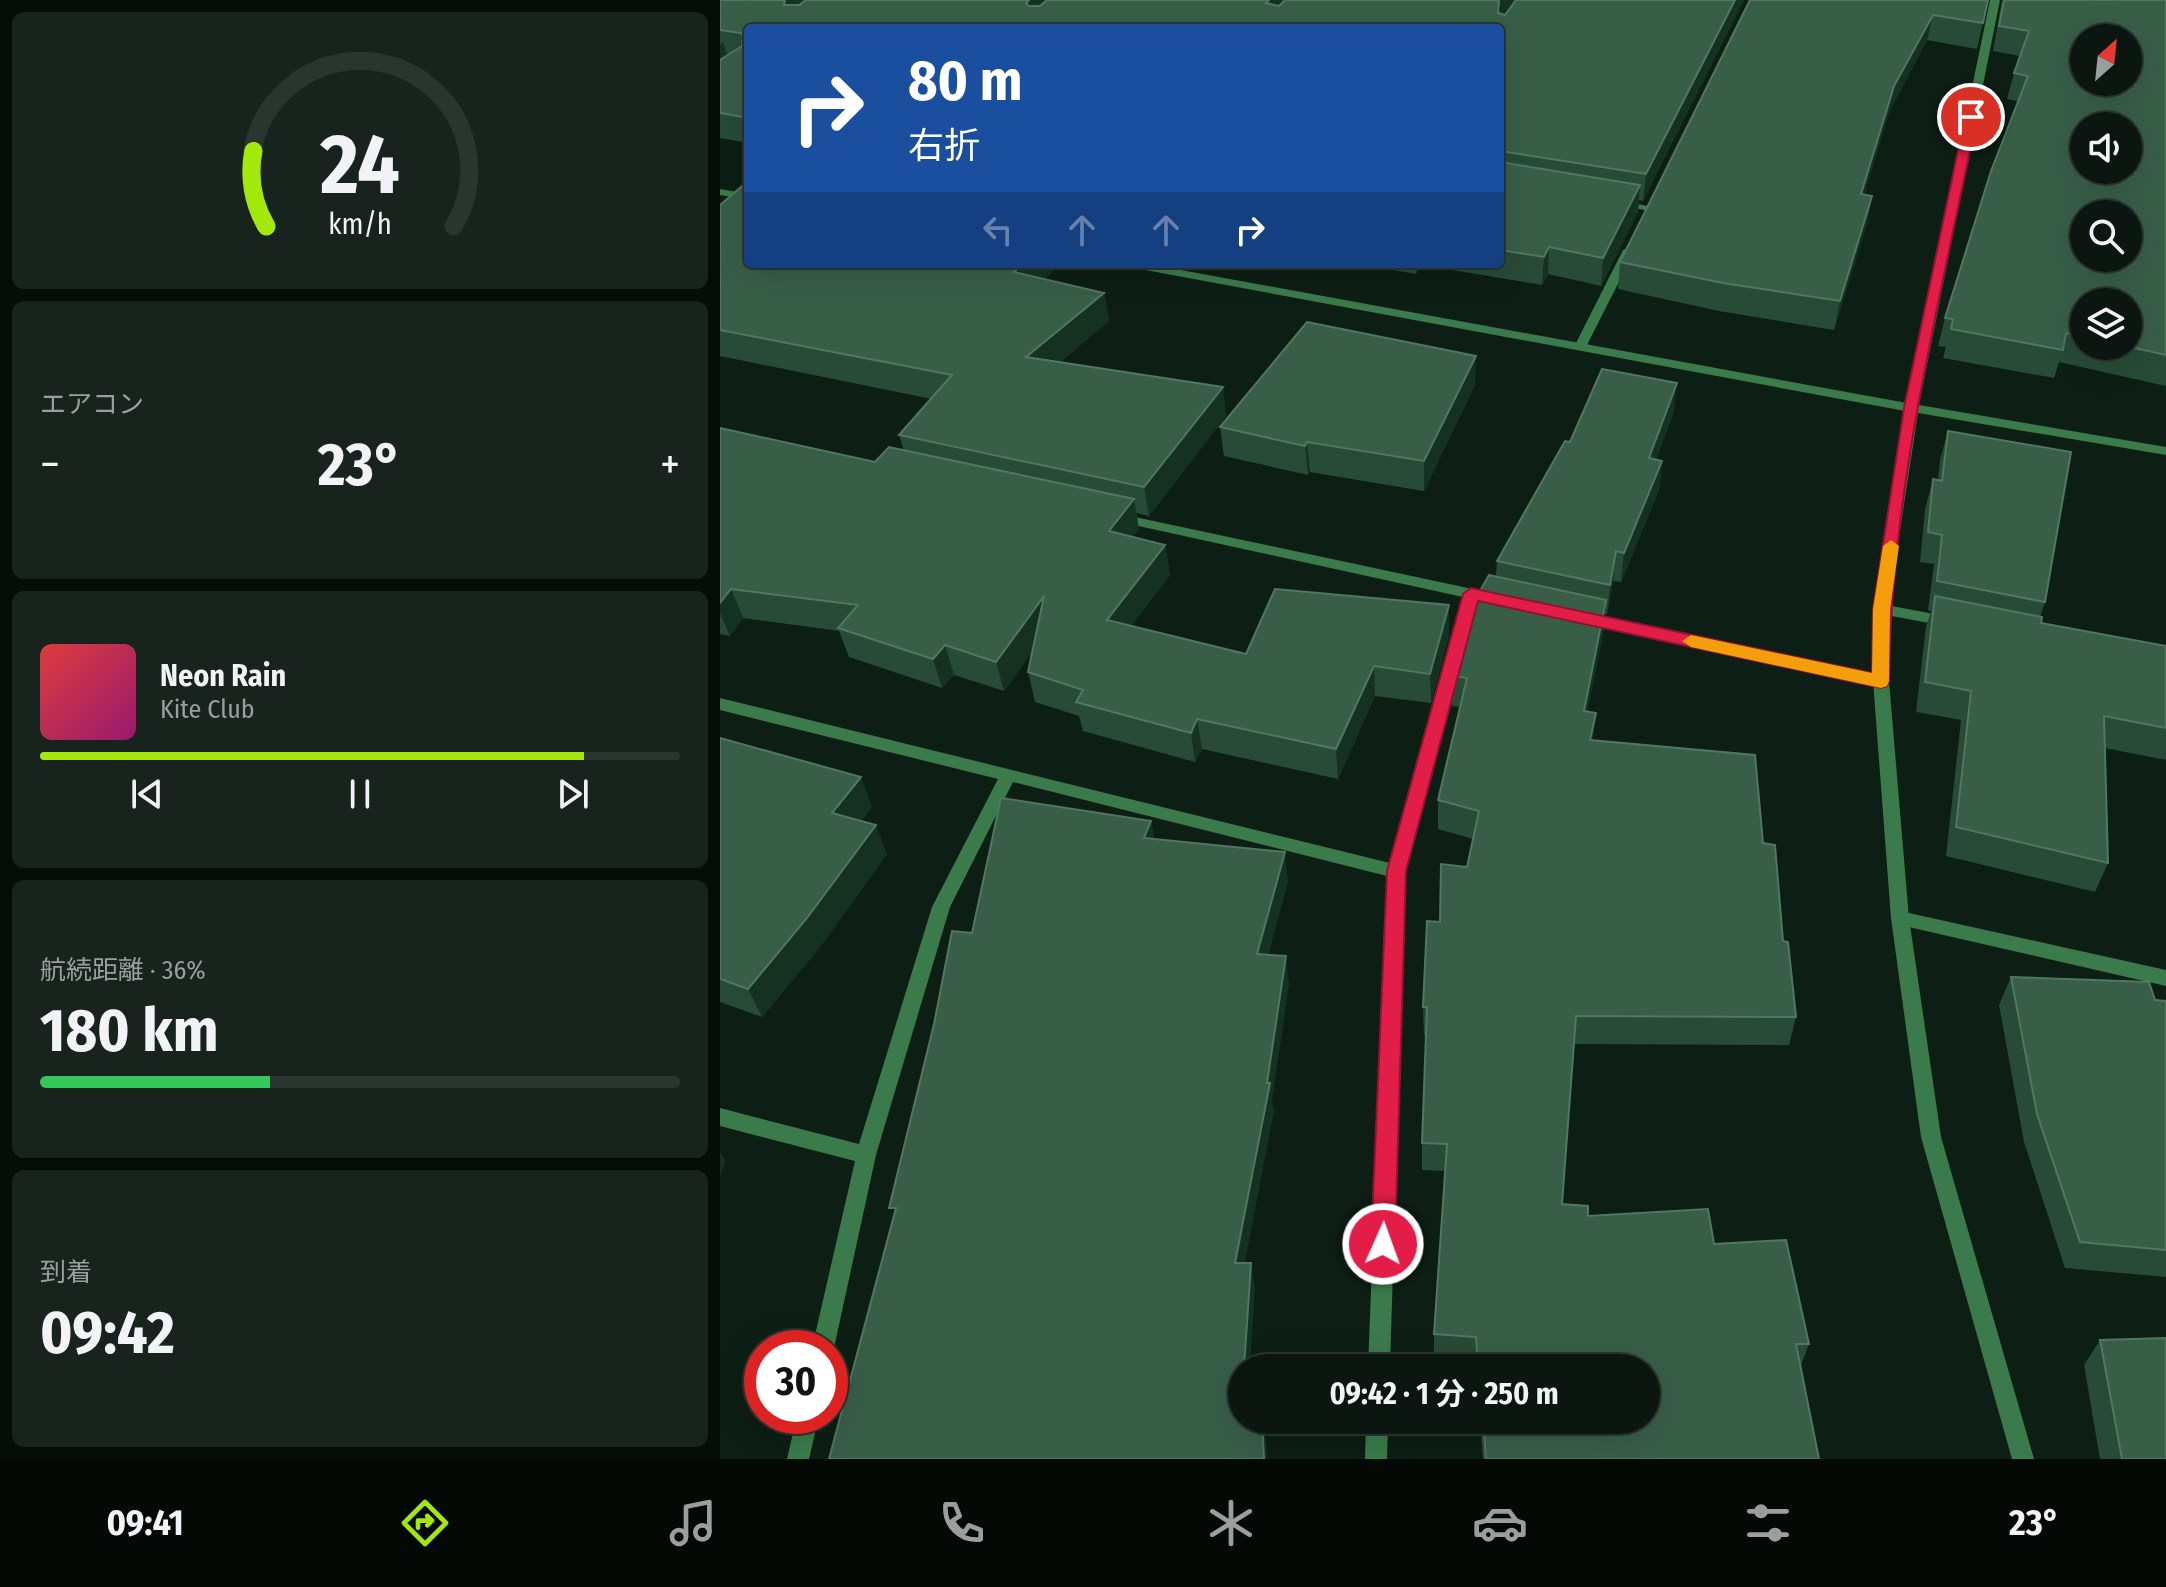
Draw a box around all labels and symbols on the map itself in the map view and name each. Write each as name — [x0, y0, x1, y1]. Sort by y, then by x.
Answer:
north arrow — [2070, 24, 2142, 96]
pin — [1937, 83, 2005, 151]
position arrow — [1341, 1202, 1425, 1286]
speed limit sign: 30 — [744, 1330, 848, 1434]

